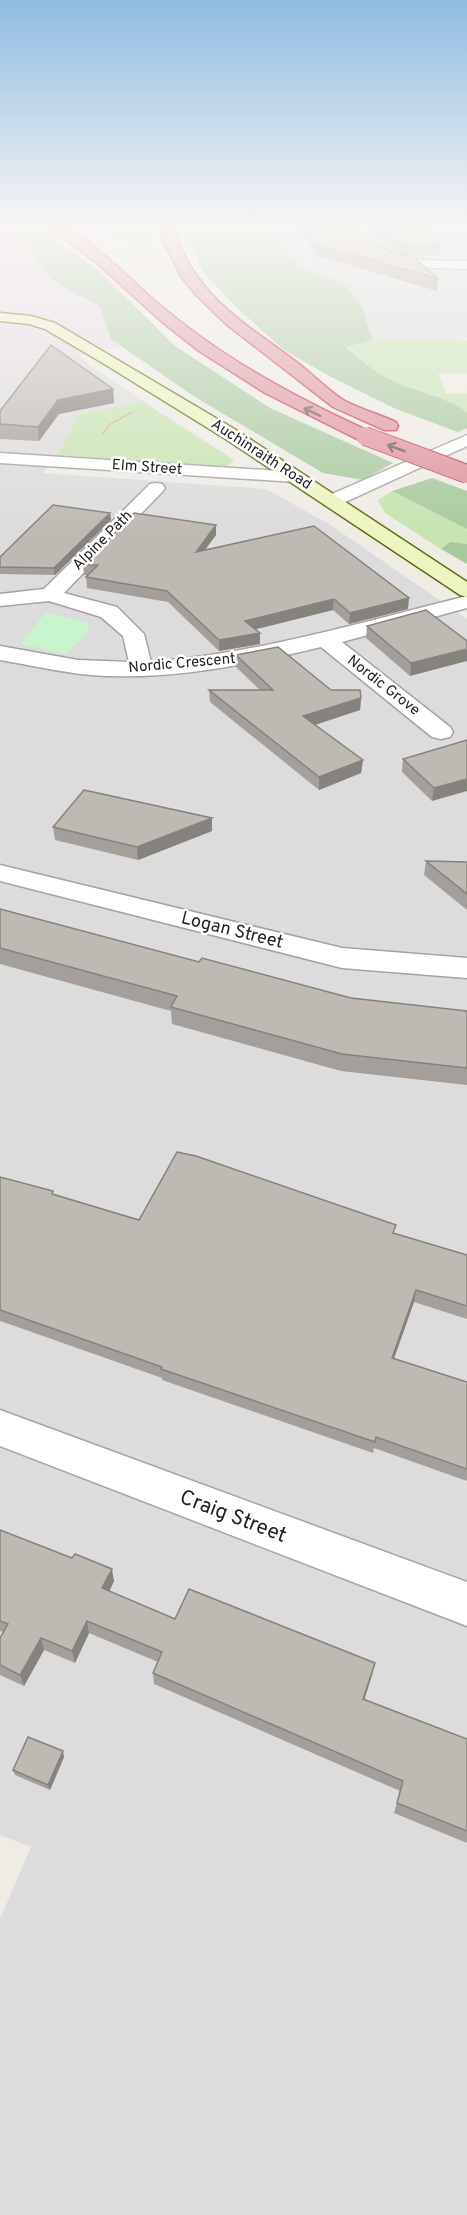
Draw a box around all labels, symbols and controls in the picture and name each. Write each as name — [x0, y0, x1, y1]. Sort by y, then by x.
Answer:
one-way arrow — [304, 405, 322, 417]
street label: Auchinraith Road — [207, 415, 315, 495]
one-way arrow — [388, 442, 406, 453]
street label: Elm Street — [111, 456, 183, 480]
street label: Alpine Path — [69, 507, 137, 575]
street label: Nordic Crescent — [128, 650, 236, 678]
street label: Nordic Grove — [343, 652, 423, 720]
street label: Logan Street — [179, 907, 285, 955]
street label: Craig Street — [176, 1484, 290, 1550]

